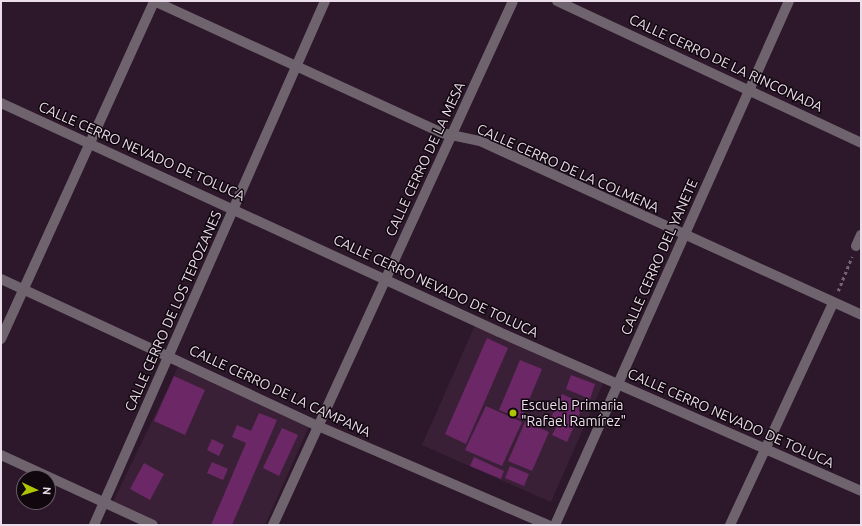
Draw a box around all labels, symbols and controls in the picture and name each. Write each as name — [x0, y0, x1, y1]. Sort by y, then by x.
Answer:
street label: CALLE CERRO DE LA RINCONADA — [627, 11, 825, 115]
street label: CALLE CERRO DE LA MESA — [382, 79, 468, 239]
street label: CALLE CERRO NEVADO DE TOLUCA — [36, 98, 248, 204]
street label: CALLE CERRO DE LA COLMENA — [474, 120, 662, 216]
street label: CALLE CERRO DEL YANETE — [617, 176, 701, 338]
street label: CALLE CERRO DE LOS TEPOZANES — [121, 208, 225, 414]
street label: CALLE CERRO NEVADO DE TOLUCA — [331, 231, 541, 341]
street label: CALLE CERRO DE LA CAMPANA — [187, 342, 373, 440]
street label: CALLE CERRO NEVADO DE TOLUCA — [625, 365, 837, 471]
place label: Escuela Primaria "Rafael Ramírez" — [521, 397, 626, 430]
marker: Escuela Primaria "Rafael Ramírez" — [508, 408, 518, 418]
north arrow — [16, 470, 56, 510]
text: N — [41, 486, 53, 495]

